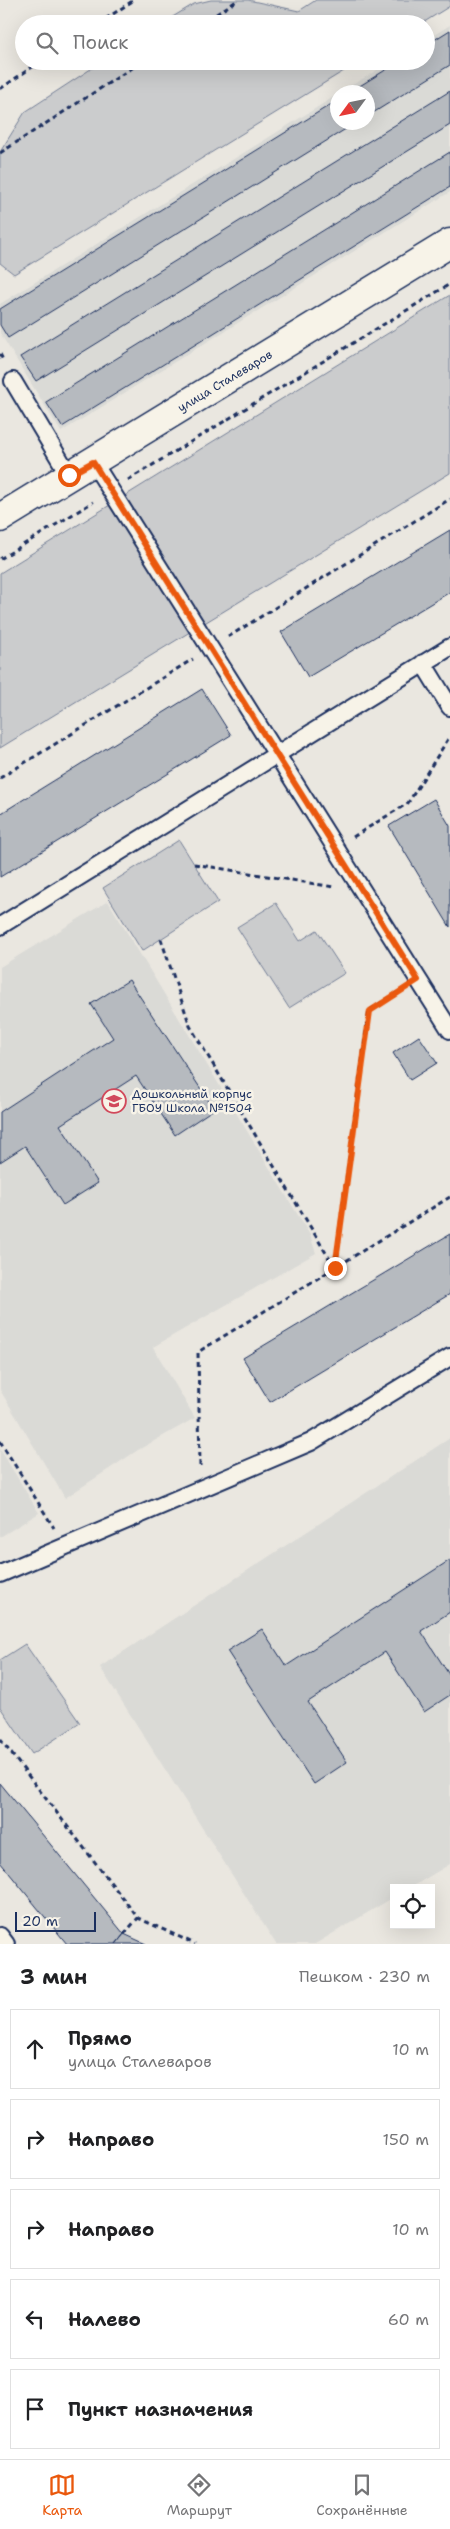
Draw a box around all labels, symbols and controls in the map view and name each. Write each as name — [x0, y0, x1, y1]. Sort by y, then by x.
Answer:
search box — [15, 15, 435, 70]
icon: search — [33, 29, 61, 57]
text: Поиск — [73, 30, 128, 55]
north arrow — [330, 85, 375, 130]
street label: улица Сталеваров — [175, 346, 275, 416]
route start — [58, 464, 81, 487]
place label: Дошкольный корпус ГБОУ Школа №1504 — [132, 1086, 252, 1116]
school or university icon: Дошкольный корпус ГБОУ Школа №1504 — [101, 1088, 127, 1114]
route end — [324, 1257, 347, 1280]
map controls — [390, 1884, 435, 1929]
button: locate — [390, 1884, 435, 1929]
scale bar — [15, 1909, 96, 1932]
text: 20 m — [22, 1912, 58, 1930]
text: 3 мин — [20, 1963, 87, 1991]
text: Пешком · 230 m — [299, 1966, 430, 1987]
text: Прямо — [68, 2026, 132, 2051]
icon: ahead — [21, 2035, 49, 2063]
text: 10 m — [392, 2039, 429, 2060]
text: улица Сталеваров — [68, 2051, 212, 2072]
icon: right — [21, 2125, 49, 2153]
text: Направо — [68, 2127, 154, 2152]
text: 150 m — [382, 2129, 429, 2150]
icon: right — [21, 2215, 49, 2243]
text: Направо — [68, 2217, 154, 2242]
text: 10 m — [392, 2219, 429, 2240]
icon: left — [21, 2305, 49, 2333]
text: Налево — [68, 2307, 141, 2332]
text: 60 m — [388, 2309, 429, 2330]
icon: arrive — [21, 2395, 49, 2423]
text: Пункт назначения — [68, 2397, 253, 2422]
tab: Карта — [42, 2471, 82, 2519]
tab: Маршрут — [167, 2471, 232, 2519]
tab: Сохранённые — [316, 2471, 408, 2519]

